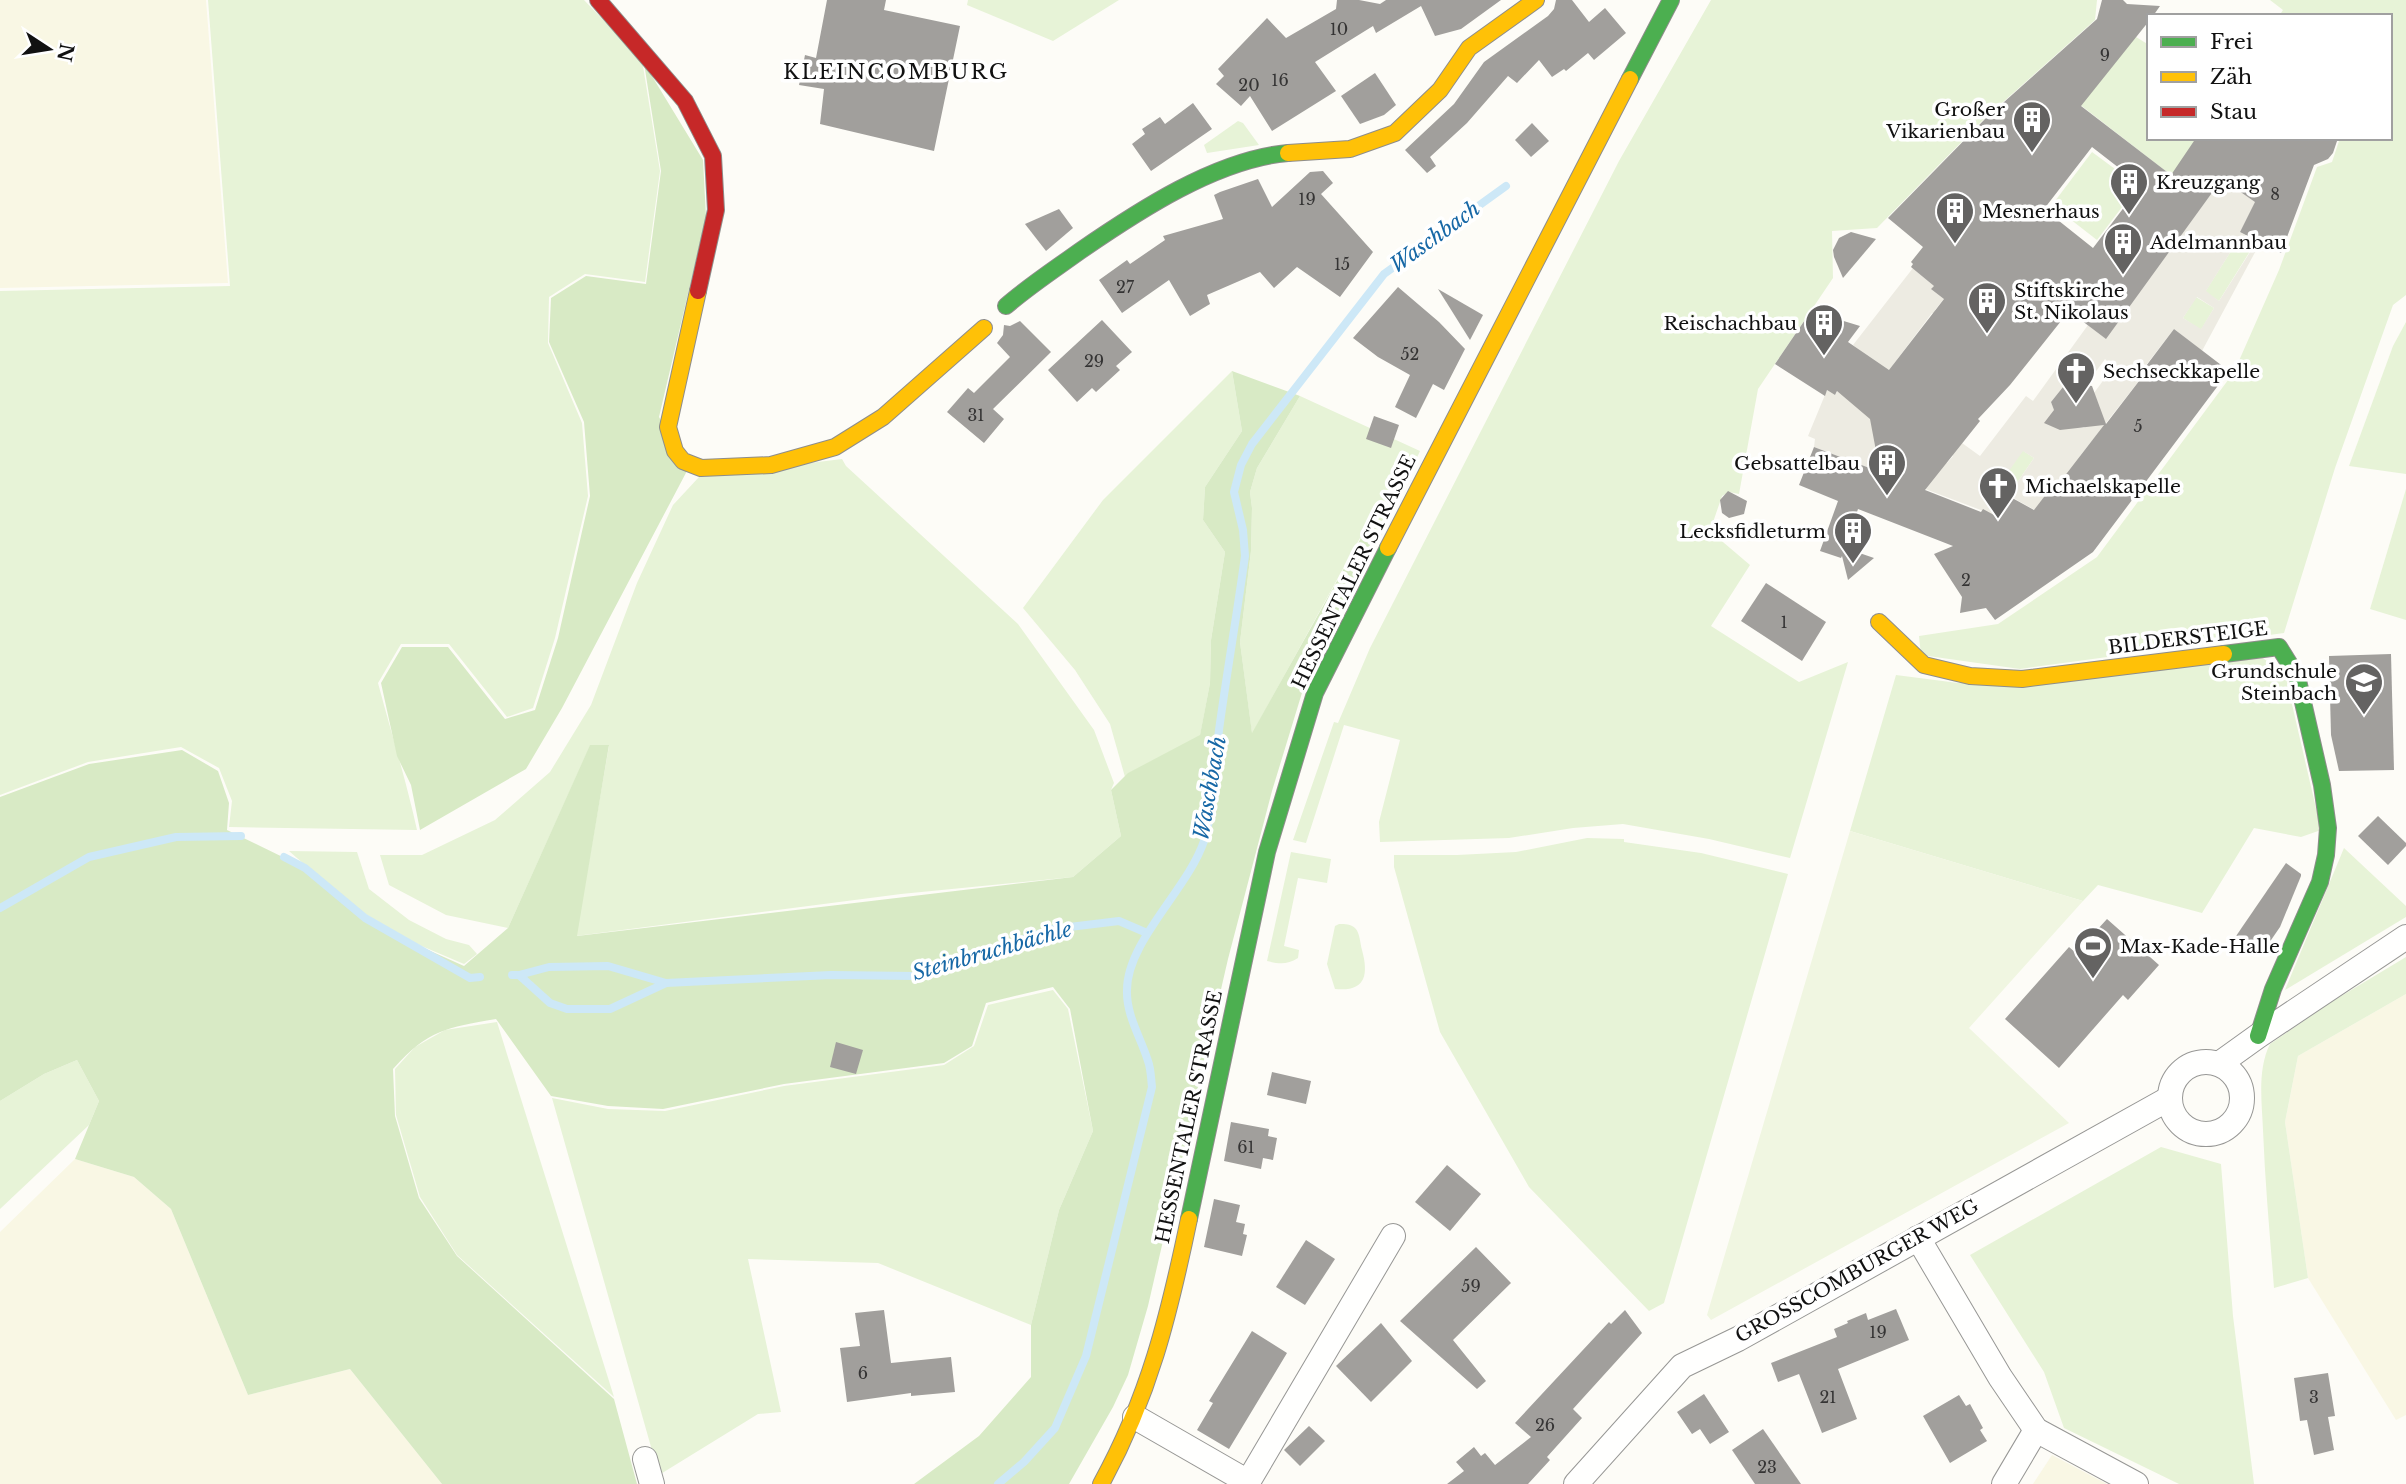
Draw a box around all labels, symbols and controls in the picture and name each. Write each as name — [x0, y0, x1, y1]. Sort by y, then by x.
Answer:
north arrow — [14, 14, 84, 84]
legend — [2147, 14, 2392, 140]
house number: 10 — [1330, 19, 1348, 39]
text: Frei — [2210, 29, 2253, 55]
text: N — [52, 41, 78, 64]
house number: 9 — [2100, 45, 2110, 65]
district label: KLEINCOMBURG — [783, 59, 1009, 85]
text: Zäh — [2210, 64, 2252, 90]
house number: 16 — [1271, 70, 1289, 90]
house number: 20 — [1238, 75, 1260, 95]
place label: Großer Vikarienbau — [1885, 98, 2005, 143]
building icon: Großer Vikarienbau — [2011, 99, 2053, 154]
text: Stau — [2210, 99, 2257, 125]
building icon: Kreuzgang — [2108, 161, 2150, 216]
place label: Kreuzgang — [2156, 171, 2261, 194]
house number: 8 — [2270, 184, 2280, 204]
house number: 19 — [1298, 189, 1316, 209]
building icon: Mesnerhaus — [1934, 190, 1976, 245]
water label: Waschbach — [1385, 196, 1485, 278]
place label: Mesnerhaus — [1982, 200, 2100, 223]
building icon: Adelmannbau — [2102, 221, 2144, 276]
place label: Adelmannbau — [2149, 231, 2287, 254]
house number: 15 — [1334, 254, 1350, 274]
house number: 27 — [1116, 277, 1135, 297]
place label: Stiftskirche St. Nikolaus — [2014, 279, 2129, 324]
building icon: Stiftskirche St. Nikolaus — [1966, 280, 2008, 335]
building icon: Reischachbau — [1803, 302, 1845, 357]
place label: Reischachbau — [1663, 312, 1797, 335]
house number: 52 — [1401, 344, 1419, 364]
church icon: Sechseckkapelle — [2055, 350, 2097, 405]
house number: 29 — [1084, 351, 1104, 371]
place label: Sechseckkapelle — [2103, 360, 2260, 383]
house number: 31 — [968, 405, 985, 425]
house number: 5 — [2133, 416, 2143, 436]
building icon: Gebsattelbau — [1866, 442, 1908, 497]
street label: HESSENTALER STRASSE — [1287, 451, 1421, 693]
place label: Gebsattelbau — [1734, 452, 1860, 475]
church icon: Michaelskapelle — [1977, 465, 2019, 520]
place label: Michaelskapelle — [2025, 475, 2181, 498]
building icon: Lecksfidleturm — [1832, 510, 1874, 565]
place label: Lecksfidleturm — [1679, 520, 1826, 543]
house number: 2 — [1961, 570, 1971, 590]
house number: 1 — [1780, 612, 1788, 632]
street label: BILDERSTEIGE — [2107, 617, 2269, 659]
place label: Grundschule Steinbach — [2211, 660, 2337, 705]
school or university icon: Grundschule Steinbach — [2343, 661, 2385, 716]
water label: Waschbach — [1188, 734, 1232, 842]
water label: Steinbruchbächle — [909, 916, 1075, 986]
sports icon: Max-Kade-Halle — [2072, 925, 2114, 980]
place label: Max-Kade-Halle — [2120, 935, 2280, 958]
street label: HESSENTALER STRASSE — [1151, 988, 1227, 1246]
house number: 61 — [1237, 1137, 1255, 1157]
street label: GROSSCOMBURGER WEG — [1731, 1194, 1983, 1348]
house number: 59 — [1461, 1276, 1481, 1296]
house number: 19 — [1869, 1322, 1887, 1342]
house number: 6 — [858, 1363, 868, 1383]
house number: 21 — [1820, 1387, 1837, 1407]
house number: 3 — [2309, 1387, 2319, 1407]
house number: 26 — [1535, 1415, 1555, 1435]
house number: 23 — [1757, 1457, 1777, 1477]

